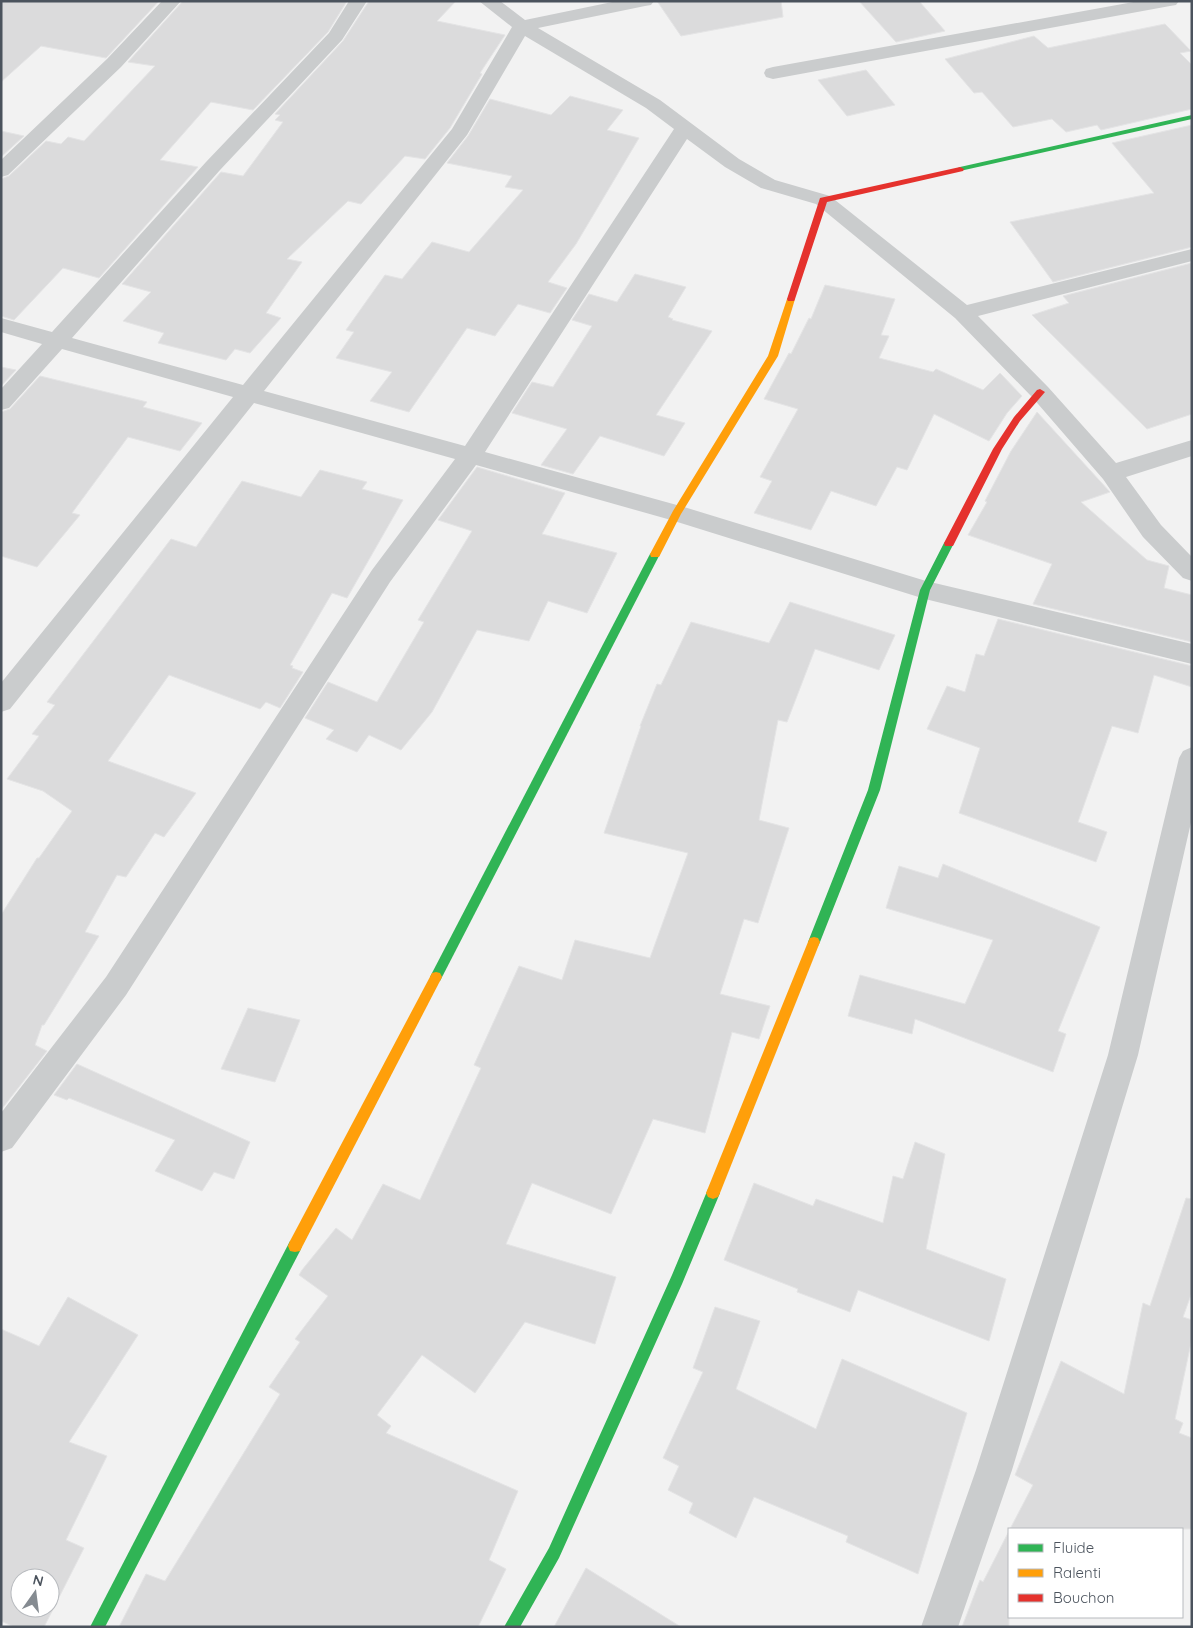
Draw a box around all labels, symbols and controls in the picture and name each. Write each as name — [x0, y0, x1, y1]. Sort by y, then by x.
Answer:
legend — [1008, 1528, 1183, 1618]
text: Fluide — [1053, 1538, 1094, 1557]
text: Ralenti — [1053, 1563, 1101, 1582]
north arrow — [10, 1568, 60, 1618]
text: N — [31, 1570, 45, 1590]
text: Bouchon — [1053, 1588, 1114, 1607]

